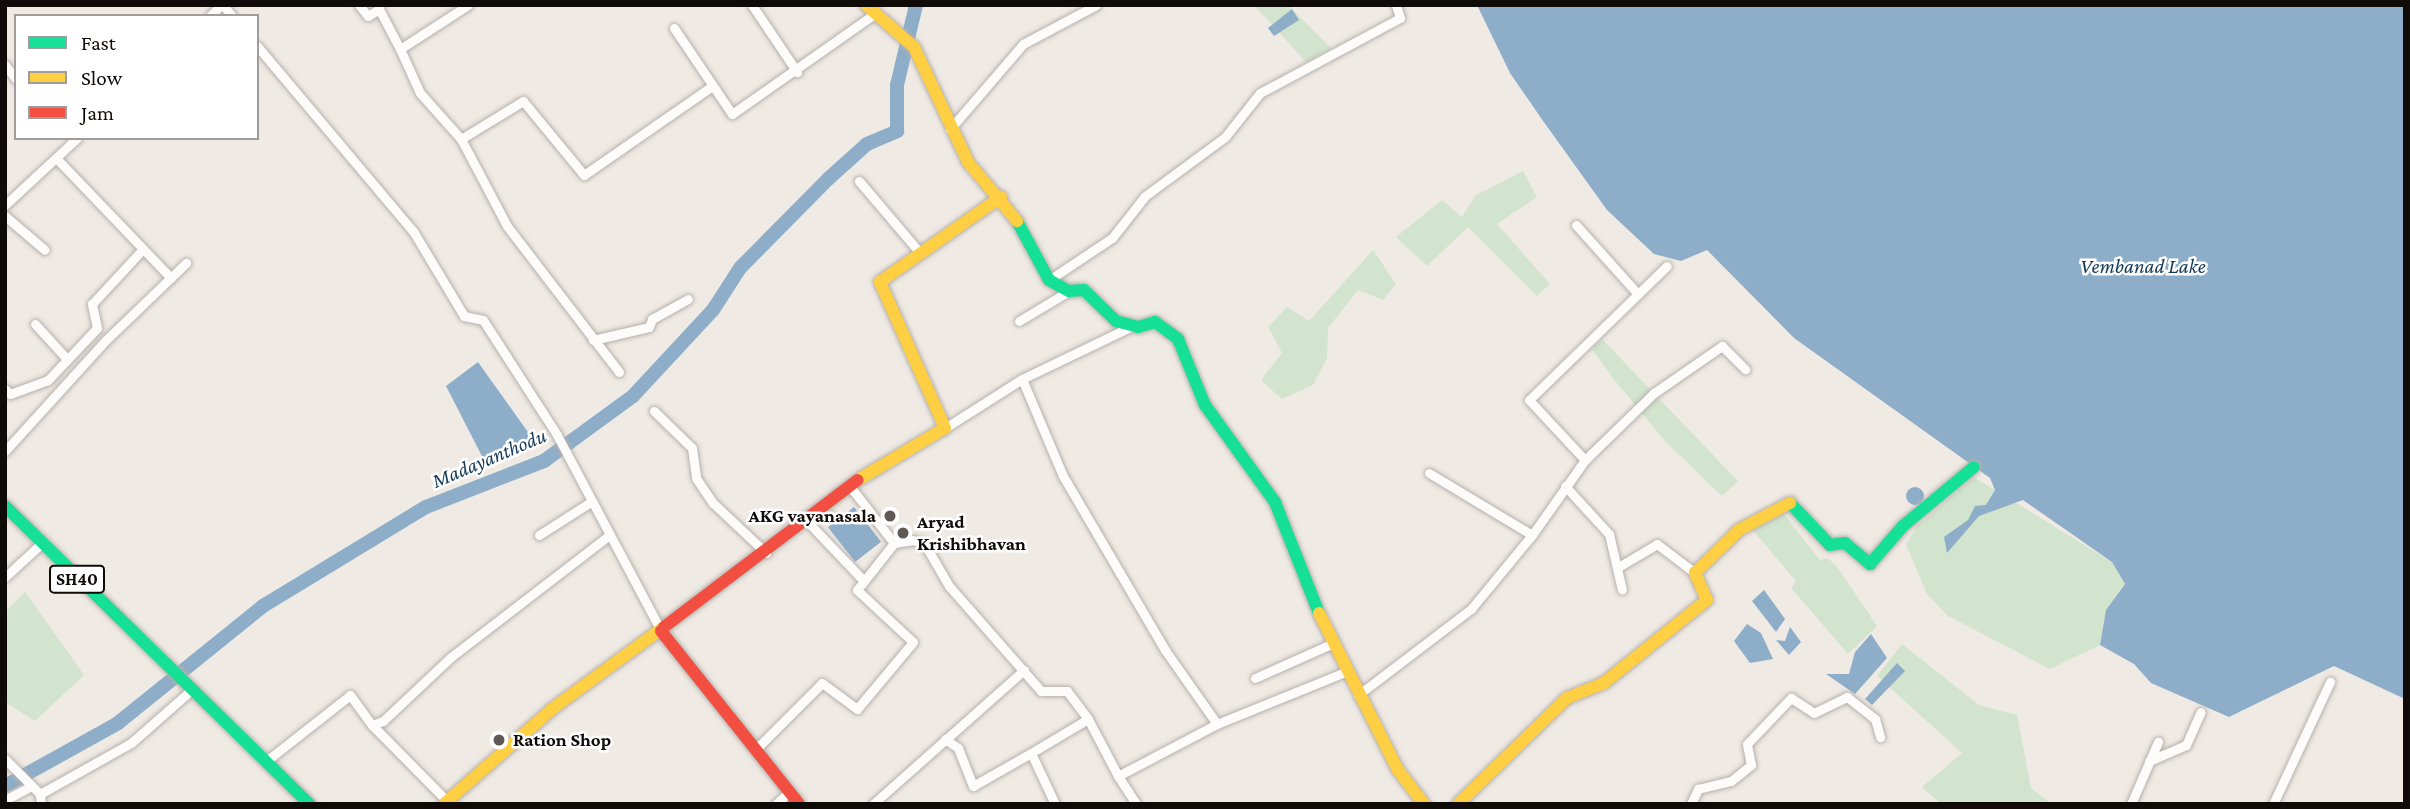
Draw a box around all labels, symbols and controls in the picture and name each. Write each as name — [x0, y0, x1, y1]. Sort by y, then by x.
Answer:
legend — [14, 14, 259, 140]
text: Fast — [81, 31, 116, 55]
text: Slow — [81, 66, 122, 90]
text: Jam — [81, 101, 114, 125]
water label: Vembanad Lake — [2080, 253, 2206, 279]
water label: Madayanthodu — [428, 423, 550, 493]
place label: AKG vayanasala — [749, 505, 876, 527]
marker: AKG vayanasala — [882, 508, 898, 524]
place label: Aryad Krishibhavan — [917, 511, 1026, 555]
marker: Aryad Krishibhavan — [895, 525, 911, 541]
road number: SH40 — [49, 564, 105, 594]
place label: Ration Shop — [513, 729, 611, 751]
marker: Ration Shop — [491, 732, 507, 748]

